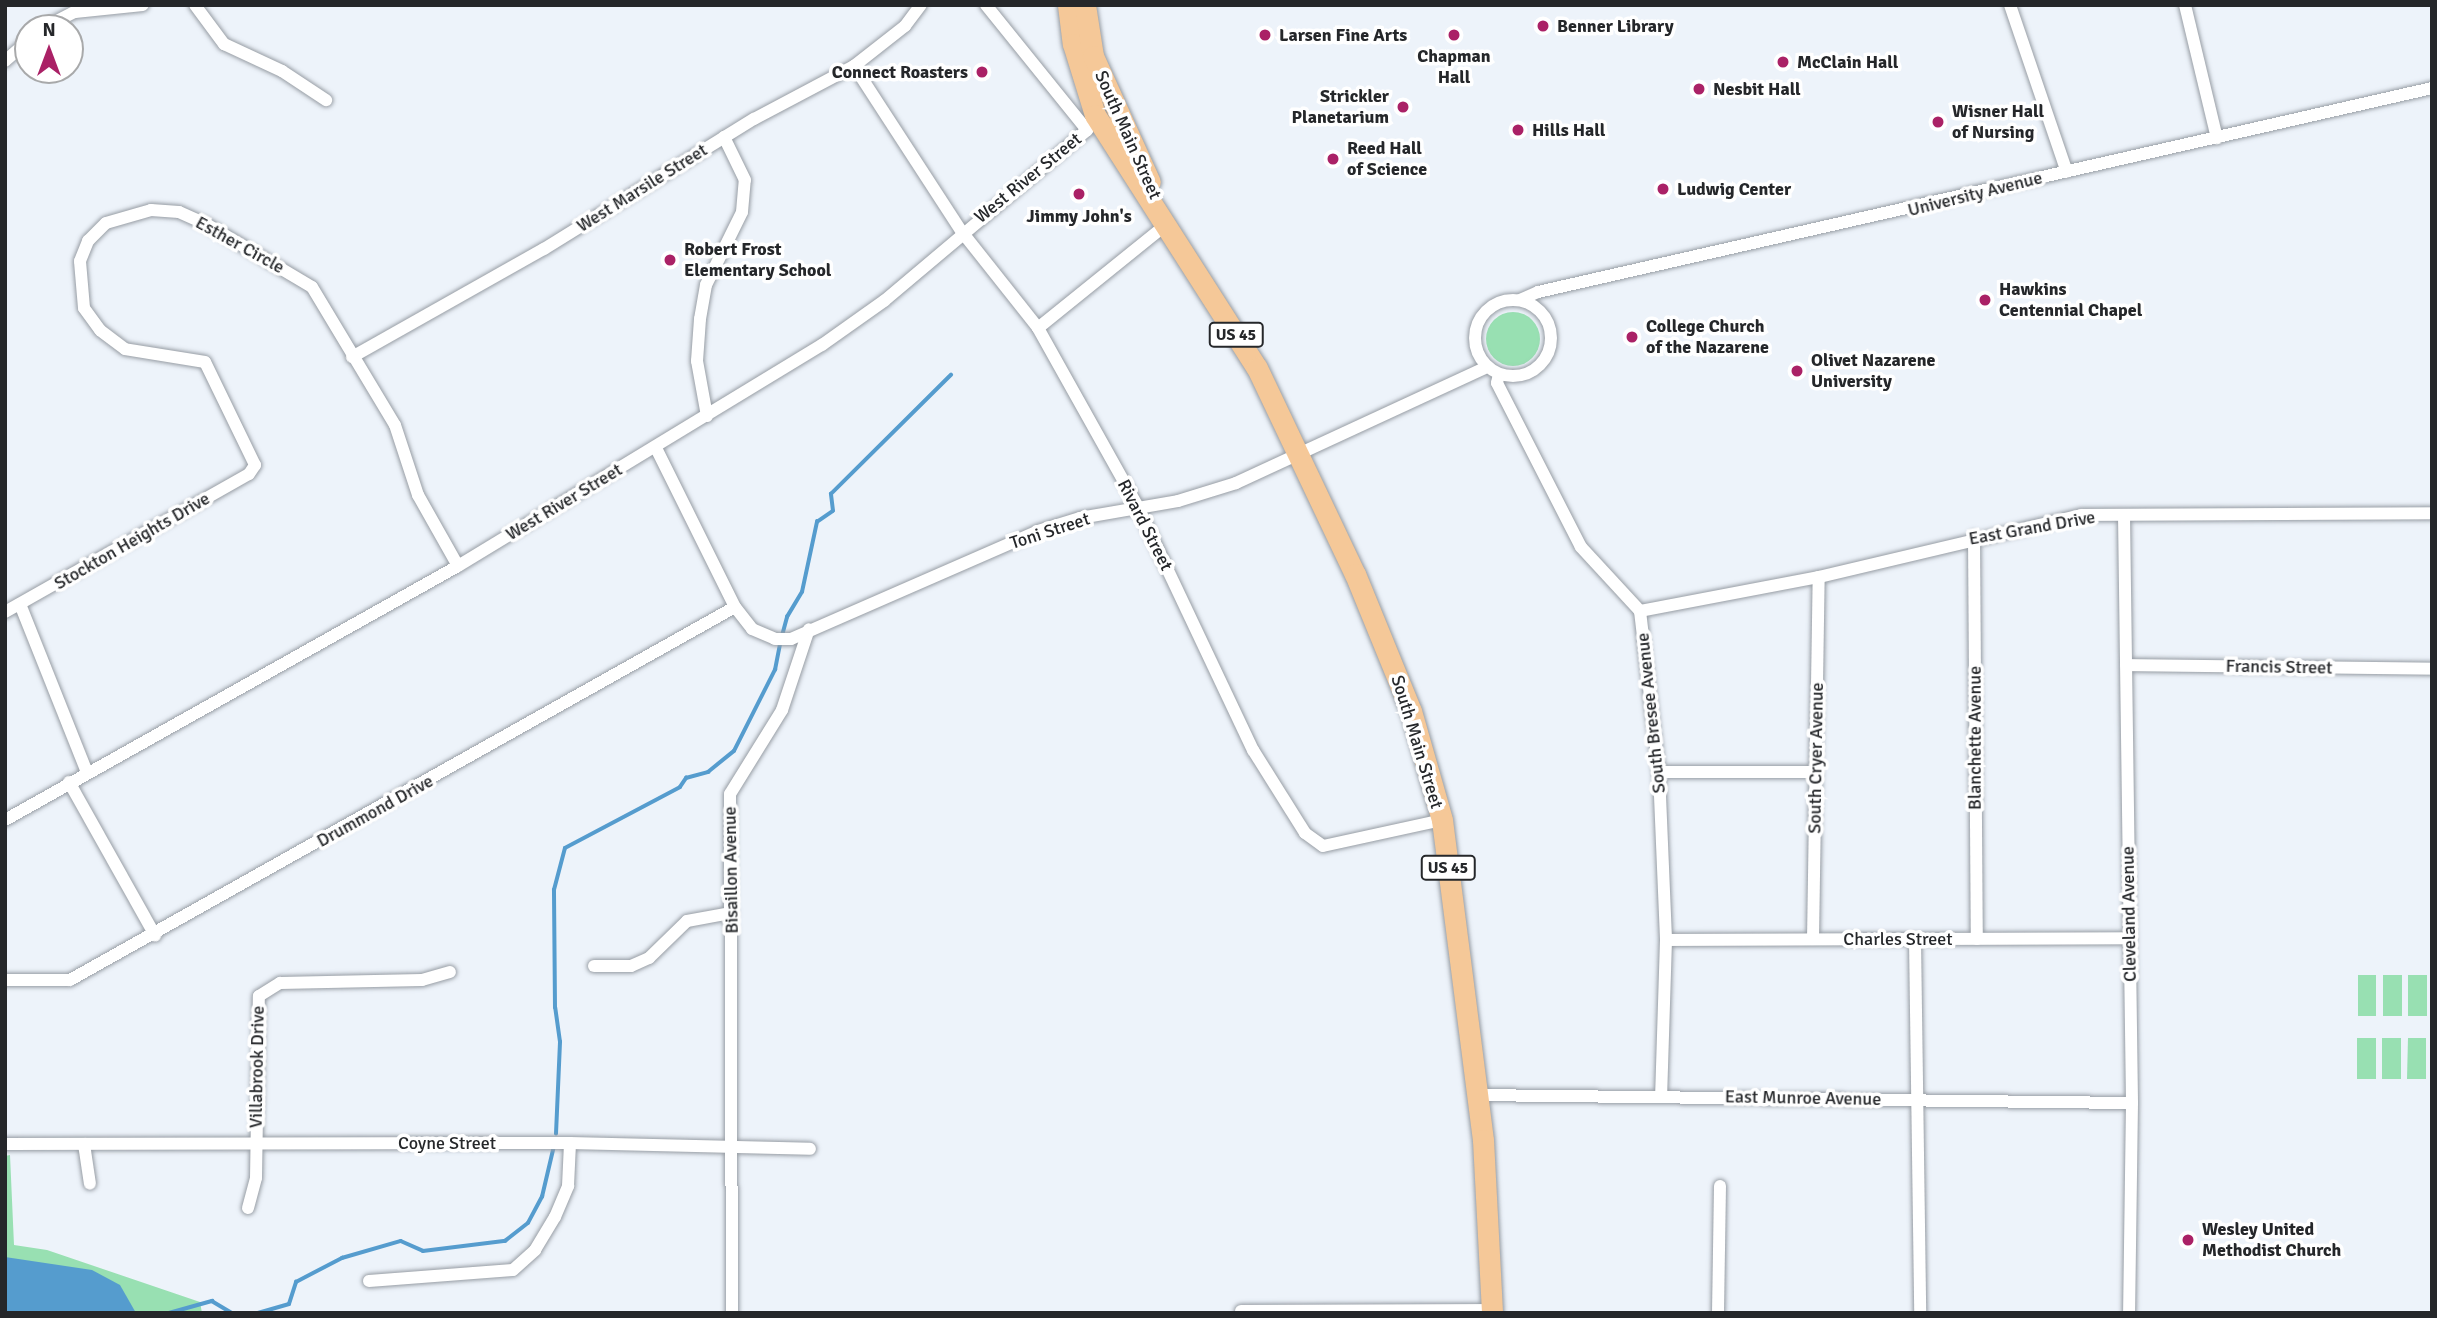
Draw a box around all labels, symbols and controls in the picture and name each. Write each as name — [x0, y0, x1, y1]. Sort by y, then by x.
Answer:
north arrow — [14, 14, 84, 84]
place label: Benner Library — [1557, 15, 1674, 37]
text: N — [42, 18, 56, 42]
marker: Benner Library — [1535, 18, 1551, 34]
place label: Larsen Fine Arts — [1279, 24, 1407, 46]
marker: Larsen Fine Arts — [1257, 27, 1273, 43]
marker: Chapman Hall — [1446, 27, 1462, 43]
place label: Chapman Hall — [1417, 46, 1491, 88]
place label: McClain Hall — [1797, 51, 1898, 73]
marker: McClain Hall — [1775, 54, 1791, 70]
place label: Connect Roasters — [832, 61, 968, 83]
marker: Connect Roasters — [974, 64, 990, 80]
street label: South Main Street — [1090, 67, 1166, 203]
place label: Nesbit Hall — [1713, 78, 1801, 100]
marker: Nesbit Hall — [1691, 81, 1707, 97]
place label: Strickler Planetarium — [1291, 86, 1389, 128]
marker: Strickler Planetarium — [1395, 99, 1411, 115]
place label: Wisner Hall of Nursing — [1952, 101, 2044, 144]
marker: Wisner Hall of Nursing — [1930, 114, 1946, 130]
place label: Hills Hall — [1532, 119, 1605, 141]
marker: Hills Hall — [1510, 122, 1526, 138]
street label: West River Street — [970, 128, 1086, 228]
place label: Reed Hall of Science — [1347, 138, 1427, 180]
street label: West Marsile Street — [573, 139, 711, 237]
marker: Reed Hall of Science — [1325, 151, 1341, 167]
street label: University Avenue — [1905, 167, 2045, 221]
place label: Ludwig Center — [1677, 178, 1791, 200]
marker: Ludwig Center — [1655, 181, 1671, 197]
marker: Jimmy John's — [1071, 186, 1087, 202]
place label: Jimmy John's — [1026, 205, 1132, 227]
street label: Esther Circle — [192, 212, 288, 278]
place label: Robert Frost Elementary School — [684, 239, 831, 282]
marker: Robert Frost Elementary School — [662, 252, 678, 268]
place label: Hawkins Centennial Chapel — [1999, 279, 2142, 322]
marker: Hawkins Centennial Chapel — [1977, 292, 1993, 308]
place label: College Church of the Nazarene — [1646, 316, 1769, 358]
road number: US 45 — [1208, 322, 1264, 348]
marker: College Church of the Nazarene — [1624, 329, 1640, 345]
place label: Olivet Nazarene University — [1811, 350, 1935, 392]
marker: Olivet Nazarene University — [1789, 363, 1805, 379]
street label: West River Street — [502, 459, 626, 545]
street label: Rivard Street — [1113, 476, 1177, 574]
street label: Stockton Heights Drive — [50, 488, 214, 594]
street label: East Grand Drive — [1967, 506, 2097, 550]
street label: Toni Street — [1008, 508, 1092, 554]
street label: South Bresee Avenue — [1632, 632, 1670, 794]
street label: Francis Street — [2225, 655, 2333, 679]
street label: Blanchette Avenue — [1964, 666, 1986, 810]
street label: South Main Street — [1386, 673, 1448, 811]
street label: South Cryer Avenue — [1804, 682, 1828, 834]
street label: Drummond Drive — [313, 770, 437, 852]
street label: Bisaillon Avenue — [719, 806, 743, 934]
street label: Cleveland Avenue — [2117, 846, 2141, 982]
road number: US 45 — [1420, 856, 1476, 880]
street label: Charles Street — [1843, 928, 1953, 950]
street label: Villabrook Drive — [245, 1006, 269, 1128]
street label: East Munroe Avenue — [1725, 1086, 1881, 1110]
street label: Coyne Street — [398, 1132, 496, 1154]
place label: Wesley United Methodist Church — [2202, 1219, 2341, 1262]
marker: Wesley United Methodist Church — [2180, 1232, 2196, 1248]

